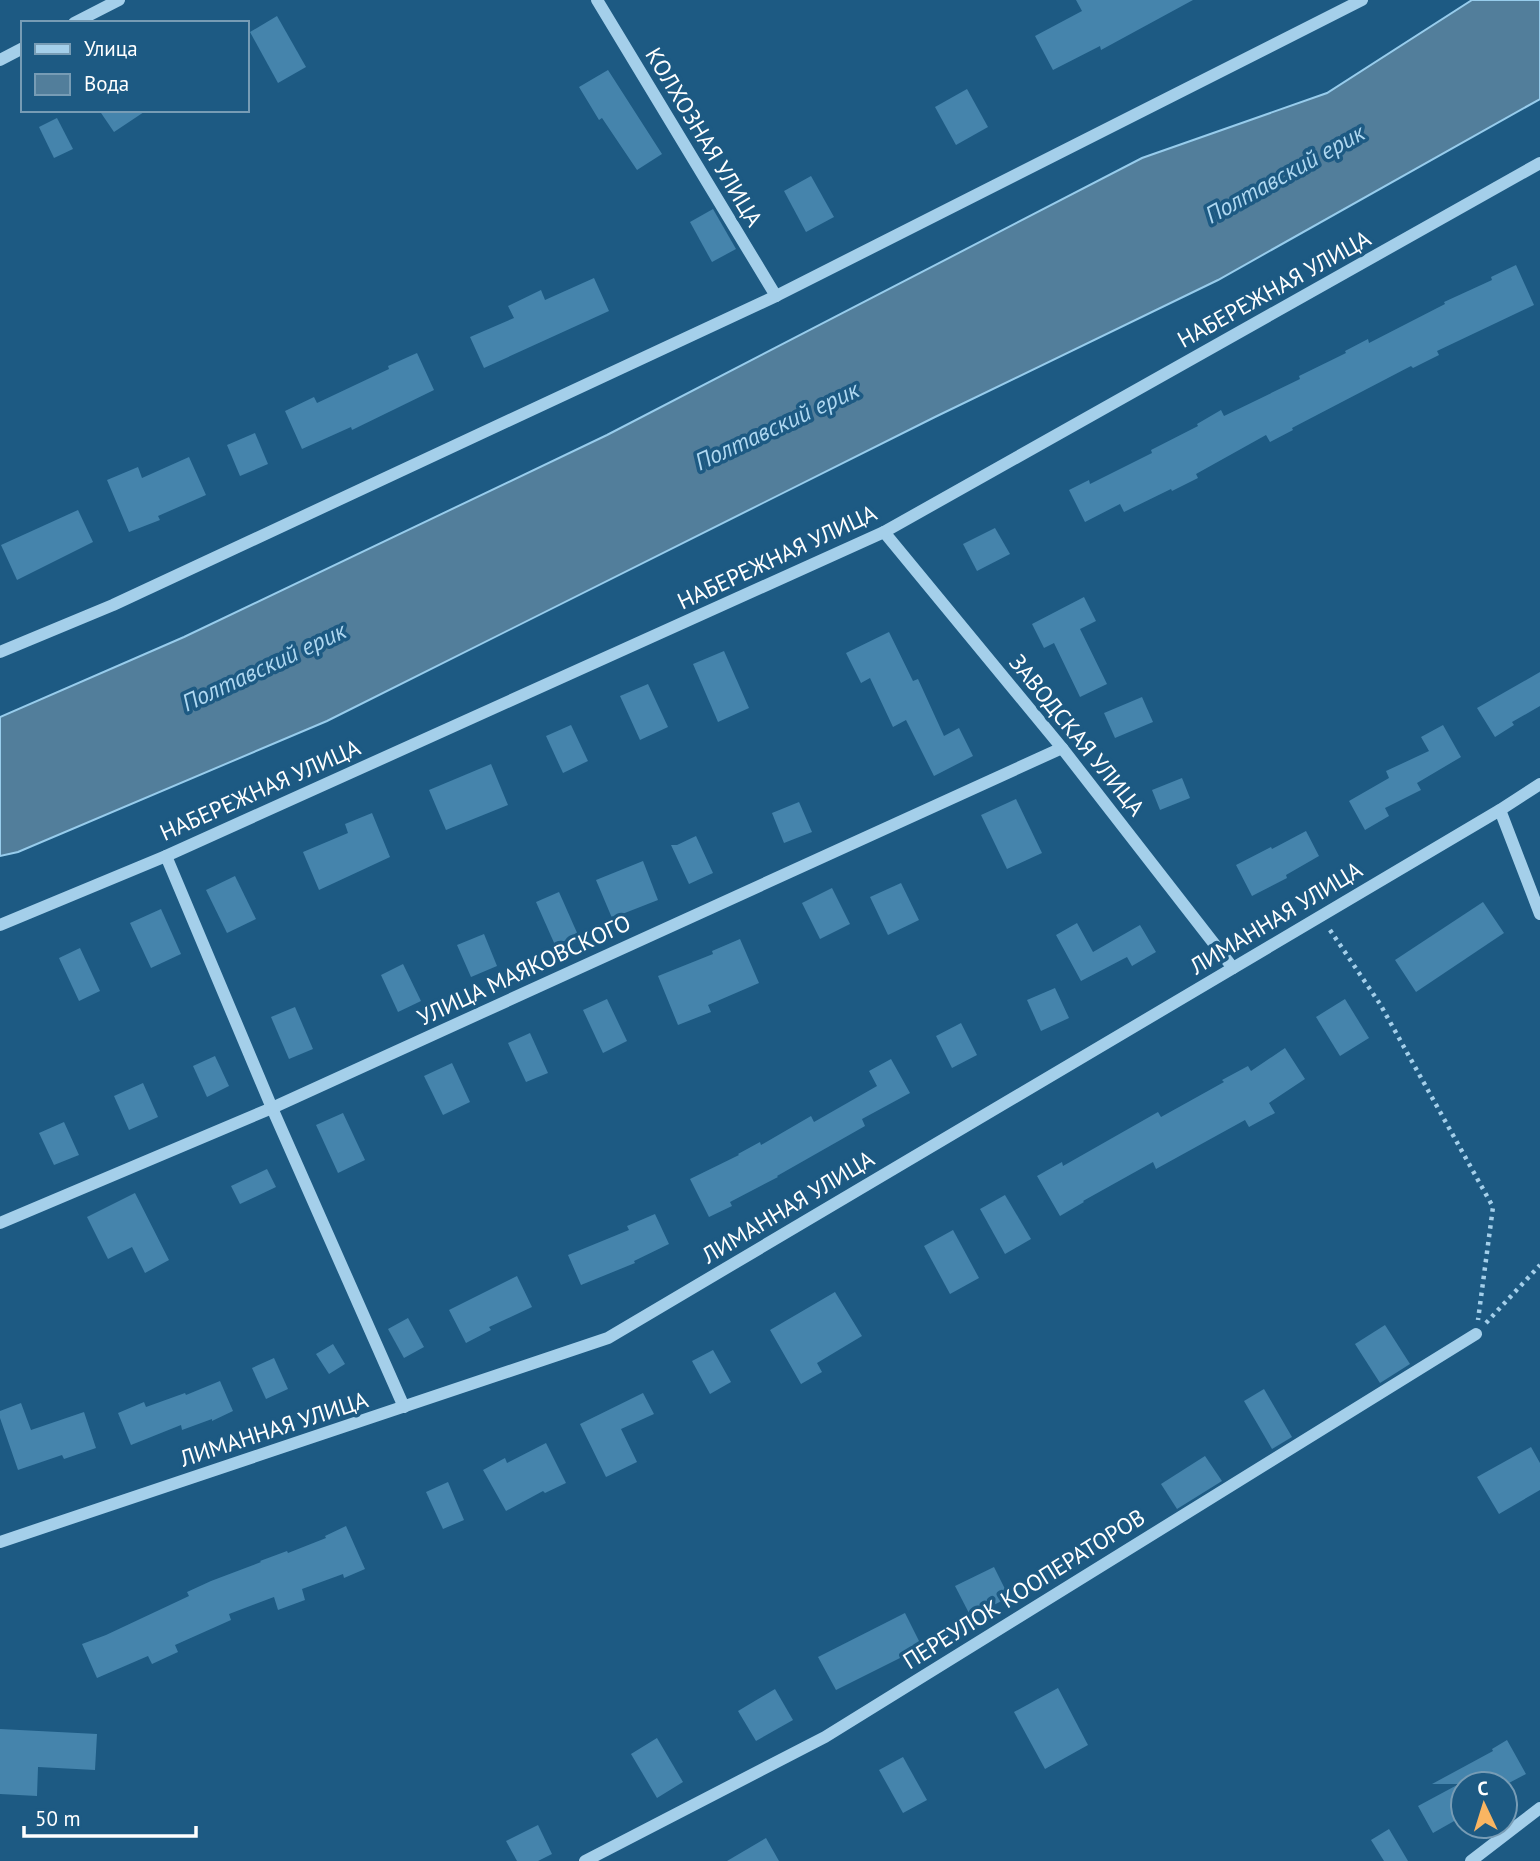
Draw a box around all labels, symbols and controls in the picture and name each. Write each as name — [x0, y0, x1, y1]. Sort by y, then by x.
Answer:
legend — [21, 21, 248, 112]
text: Улица — [84, 35, 138, 62]
street label: КОЛХОЗНАЯ УЛИЦА — [639, 42, 770, 232]
text: Вода — [84, 70, 129, 97]
water label: Полтавский ерик — [1199, 116, 1371, 230]
street label: НАБЕРЕЖНАЯ УЛИЦА — [1172, 223, 1376, 354]
water label: Полтавский ерик — [690, 373, 865, 477]
street label: НАБЕРЕЖНАЯ УЛИЦА — [673, 497, 881, 615]
water label: Полтавский ерик — [177, 614, 352, 718]
street label: ЗАВОДСКАЯ УЛИЦА — [1003, 648, 1152, 822]
street label: НАБЕРЕЖНАЯ УЛИЦА — [155, 732, 365, 847]
street label: ЛИМАННАЯ УЛИЦА — [1183, 854, 1368, 981]
street label: УЛИЦА МАЯКОВСКОГО — [413, 907, 635, 1032]
street label: ЛИМАННАЯ УЛИЦА — [695, 1143, 880, 1270]
street label: ЛИМАННАЯ УЛИЦА — [175, 1384, 372, 1473]
street label: ПЕРЕУЛОК КООПЕРАТОРОВ — [897, 1502, 1150, 1675]
north arrow — [1449, 1770, 1519, 1840]
text: С — [1477, 1776, 1489, 1800]
scale bar — [24, 1794, 196, 1838]
text: 50 m — [35, 1805, 81, 1832]

